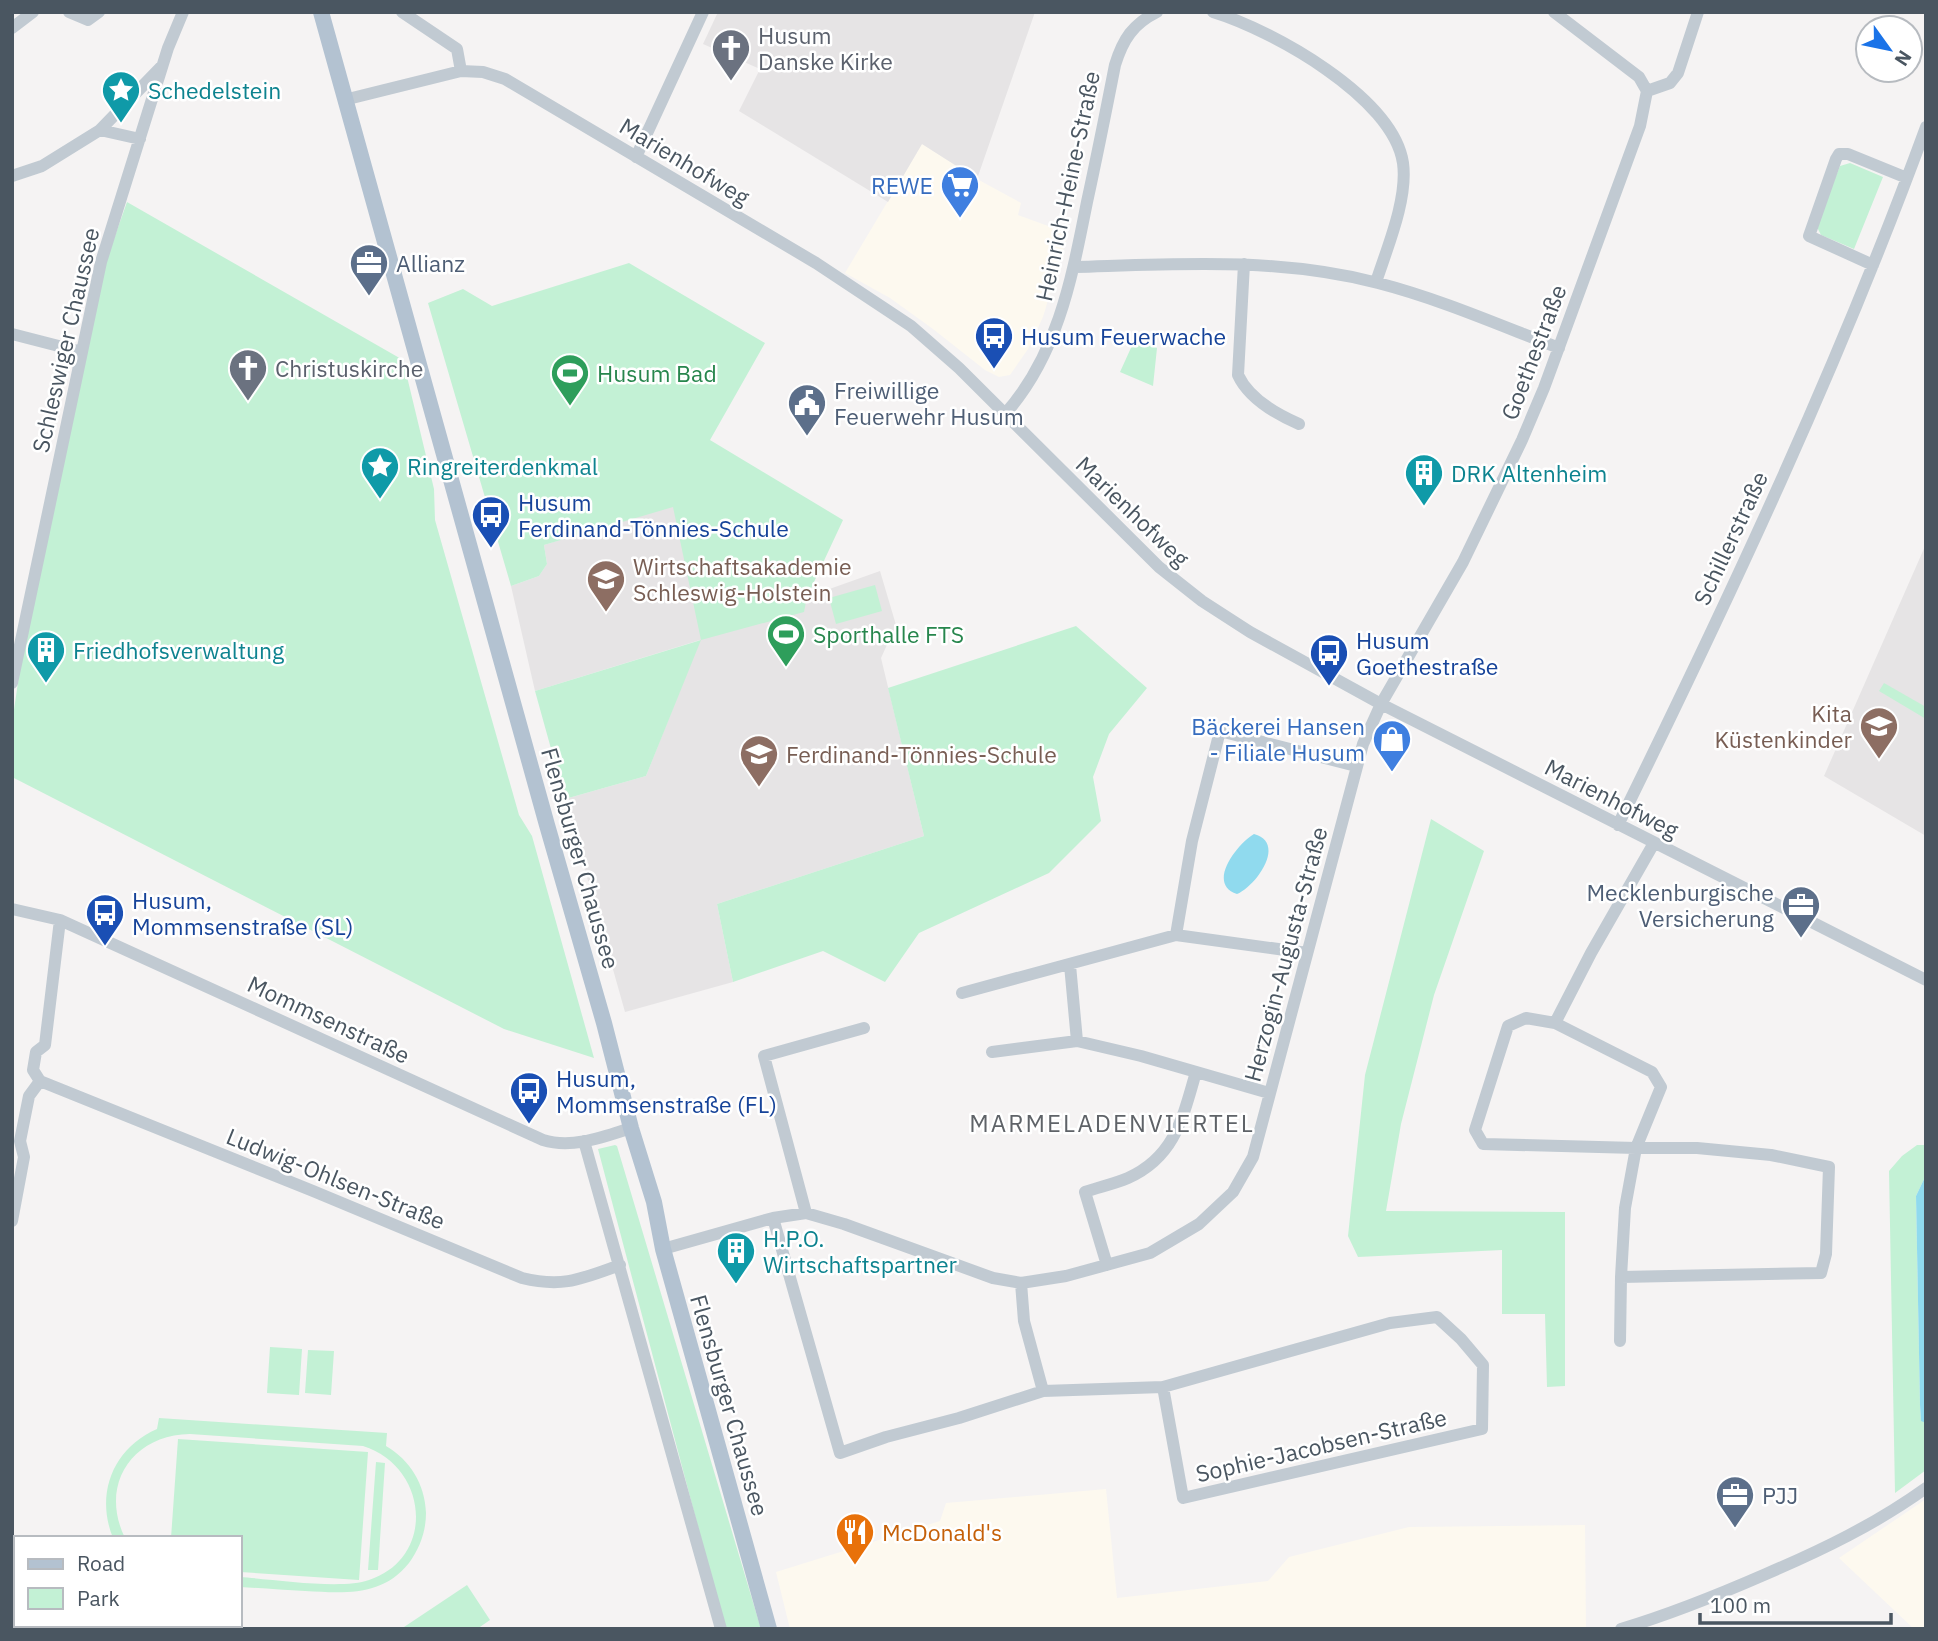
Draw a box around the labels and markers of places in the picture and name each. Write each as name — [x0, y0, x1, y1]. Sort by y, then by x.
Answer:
place label: Husum Danske Kirke — [758, 20, 893, 76]
church icon: Husum Danske Kirke — [710, 27, 752, 82]
place icon: Schedelstein — [100, 69, 142, 124]
place label: Schedelstein — [148, 75, 281, 105]
supermarket icon: REWE — [939, 164, 981, 219]
place label: REWE — [871, 170, 933, 200]
office icon: Allianz — [348, 242, 390, 297]
place label: Allianz — [396, 248, 465, 278]
bus stop icon: Husum Feuerwache — [973, 315, 1015, 370]
place label: Husum Feuerwache — [1021, 321, 1226, 351]
church icon: Christuskirche — [227, 347, 269, 402]
sports icon: Husum Bad — [549, 352, 591, 407]
place label: Christuskirche — [275, 353, 423, 383]
place label: Husum Bad — [597, 358, 717, 388]
place label: Freiwillige Feuerwehr Husum — [834, 375, 1024, 431]
public building icon: Freiwillige Feuerwehr Husum — [786, 382, 828, 437]
place icon: Ringreiterdenkmal — [359, 445, 401, 500]
place label: Ringreiterdenkmal — [407, 451, 598, 481]
building icon: DRK Altenheim — [1403, 452, 1445, 507]
place label: DRK Altenheim — [1451, 458, 1607, 488]
place label: Husum Ferdinand-Tönnies-Schule — [518, 487, 789, 543]
bus stop icon: Husum Ferdinand-Tönnies-Schule — [470, 494, 512, 549]
place label: Wirtschaftsakademie Schleswig-Holstein — [633, 551, 852, 607]
school or university icon: Wirtschaftsakademie Schleswig-Holstein — [585, 558, 627, 613]
sports icon: Sporthalle FTS — [765, 613, 807, 668]
place label: Sporthalle FTS — [813, 619, 964, 649]
place label: Husum Goethestraße — [1356, 625, 1498, 681]
building icon: Friedhofsverwaltung — [25, 629, 67, 684]
bus stop icon: Husum Goethestraße — [1308, 632, 1350, 687]
place label: Friedhofsverwaltung — [73, 635, 284, 665]
place label: Kita Küstenkinder — [1715, 698, 1853, 754]
school or university icon: Kita Küstenkinder — [1858, 705, 1900, 760]
place label: Bäckerei Hansen - Filiale Husum — [1191, 711, 1365, 767]
shop icon: Bäckerei Hansen - Filiale Husum — [1371, 718, 1413, 773]
school or university icon: Ferdinand-Tönnies-Schule — [738, 733, 780, 788]
place label: Ferdinand-Tönnies-Schule — [786, 739, 1057, 769]
place label: Mecklenburgische Versicherung — [1586, 877, 1774, 933]
office icon: Mecklenburgische Versicherung — [1780, 884, 1822, 939]
place label: Husum, Mommsenstraße (SL) — [132, 885, 353, 941]
bus stop icon: Husum, Mommsenstraße (SL) — [84, 892, 126, 947]
place label: Husum, Mommsenstraße (FL) — [556, 1063, 777, 1119]
bus stop icon: Husum, Mommsenstraße (FL) — [508, 1070, 550, 1125]
place label: H.P.O. Wirtschaftspartner — [763, 1223, 958, 1279]
building icon: H.P.O. Wirtschaftspartner — [715, 1230, 757, 1285]
office icon: PJJ — [1714, 1474, 1756, 1529]
place label: PJJ — [1762, 1480, 1798, 1510]
restaurant icon: McDonald's — [834, 1511, 876, 1566]
place label: McDonald's — [882, 1517, 1002, 1547]

